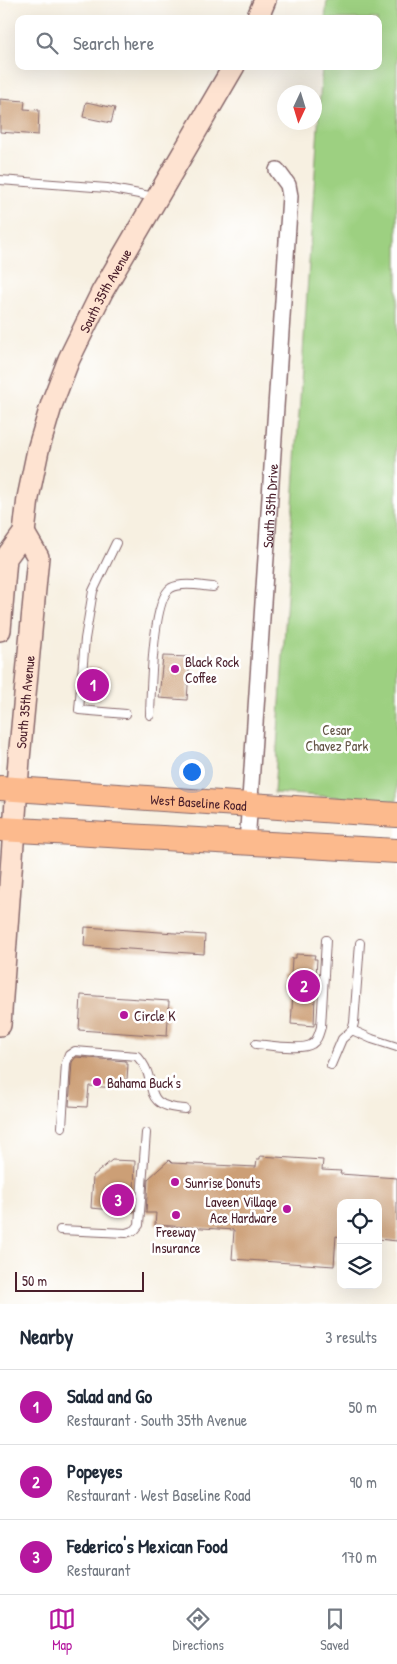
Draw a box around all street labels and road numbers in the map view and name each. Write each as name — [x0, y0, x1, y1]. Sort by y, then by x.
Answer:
street label: South 35th Avenue — [74, 244, 135, 336]
street label: South 35th Drive — [257, 463, 282, 548]
street label: South 35th Avenue — [11, 654, 38, 749]
street label: West Baseline Road — [150, 789, 248, 814]

